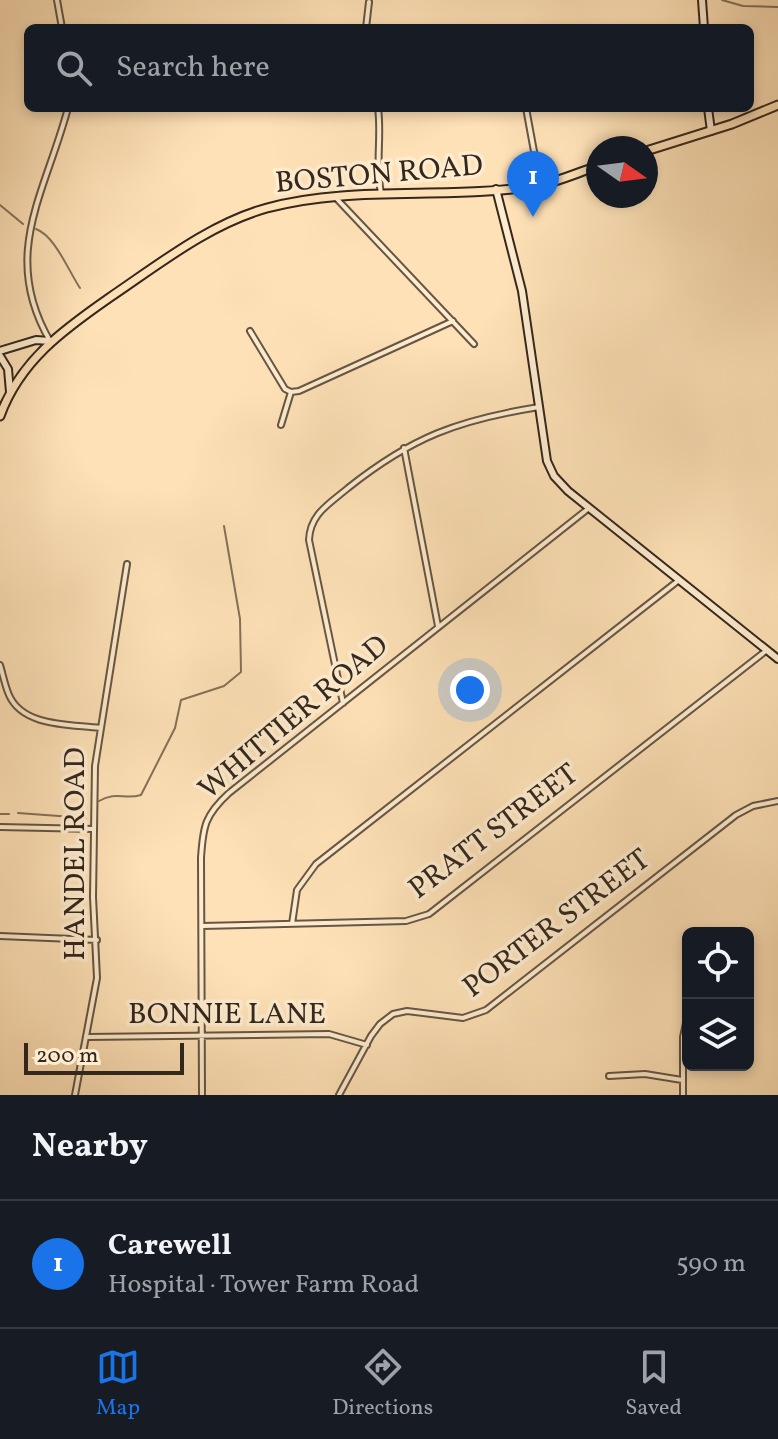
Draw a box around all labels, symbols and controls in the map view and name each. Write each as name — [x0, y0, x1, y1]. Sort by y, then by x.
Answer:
search box — [24, 24, 754, 112]
icon: search — [52, 46, 96, 90]
text: Search here — [116, 47, 270, 89]
north arrow — [586, 136, 658, 208]
street label: BOSTON ROAD — [273, 145, 485, 205]
pin: 1 — [507, 151, 559, 217]
street label: WHITTIER ROAD — [190, 626, 398, 810]
your location — [450, 670, 490, 710]
street label: HANDEL ROAD — [55, 747, 97, 961]
street label: PRATT STREET — [400, 754, 588, 910]
street label: PORTER STREET — [455, 840, 659, 1008]
map controls — [682, 927, 754, 1071]
button: locate — [682, 927, 754, 999]
street label: BONNIE LANE — [128, 994, 326, 1036]
button: layers — [682, 999, 754, 1071]
scale bar — [24, 1039, 184, 1075]
text: 200 m — [36, 1041, 98, 1072]
text: Nearby — [32, 1124, 148, 1171]
text: Carewell — [108, 1225, 232, 1267]
text: 1 — [53, 1246, 63, 1282]
text: 590 m — [676, 1246, 746, 1282]
text: Hospital · Tower Farm Road — [108, 1267, 419, 1303]
tab: Map — [96, 1345, 140, 1424]
tab: Directions — [332, 1345, 433, 1424]
tab: Saved — [625, 1345, 682, 1424]

